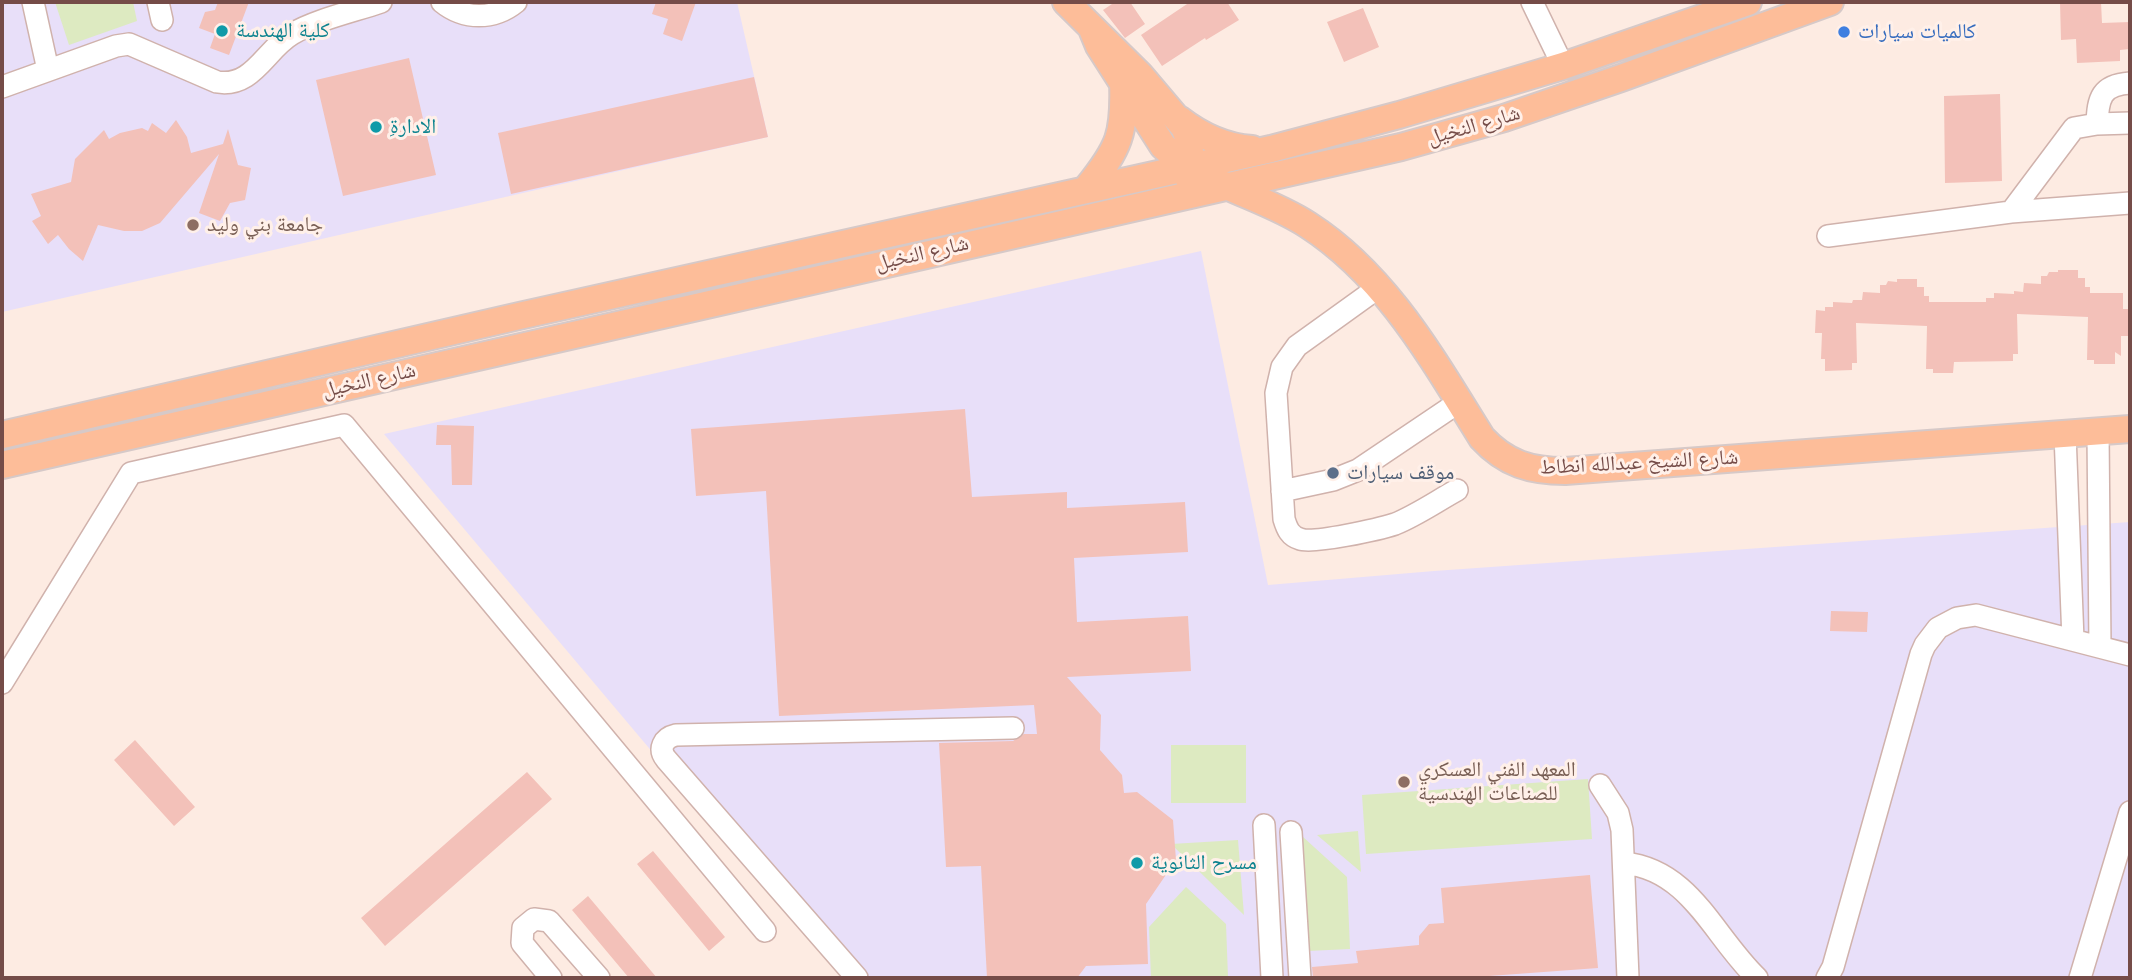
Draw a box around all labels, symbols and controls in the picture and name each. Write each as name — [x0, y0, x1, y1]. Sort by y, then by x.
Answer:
place label: كلية الهندسة — [236, 18, 330, 44]
place label: كالميات سيارات — [1858, 19, 1976, 45]
marker: كلية الهندسة — [214, 23, 230, 39]
marker: كالميات سيارات — [1836, 24, 1852, 40]
street label: شارع النخيل — [1425, 101, 1523, 151]
place label: ِالادارة — [390, 114, 436, 140]
marker: ِالادارة — [368, 119, 384, 135]
place label: جامعة بني وليد — [207, 212, 323, 238]
marker: جامعة بني وليد — [185, 217, 201, 233]
street label: شارع النخيل — [873, 231, 971, 277]
street label: شارع النخيل — [320, 358, 418, 404]
street label: شارع الشيخ عبدالله انطاط — [1539, 445, 1739, 481]
place label: موقف سيارات — [1347, 460, 1454, 486]
marker: موقف سيارات — [1325, 465, 1341, 481]
place label: المعهد الفني العسكري للصناعات الهندسية — [1418, 757, 1576, 807]
marker: المعهد الفني العسكري للصناعات الهندسية — [1396, 774, 1412, 790]
place label: مسرح الثانوية — [1151, 850, 1257, 876]
marker: مسرح الثانوية — [1129, 855, 1145, 871]

